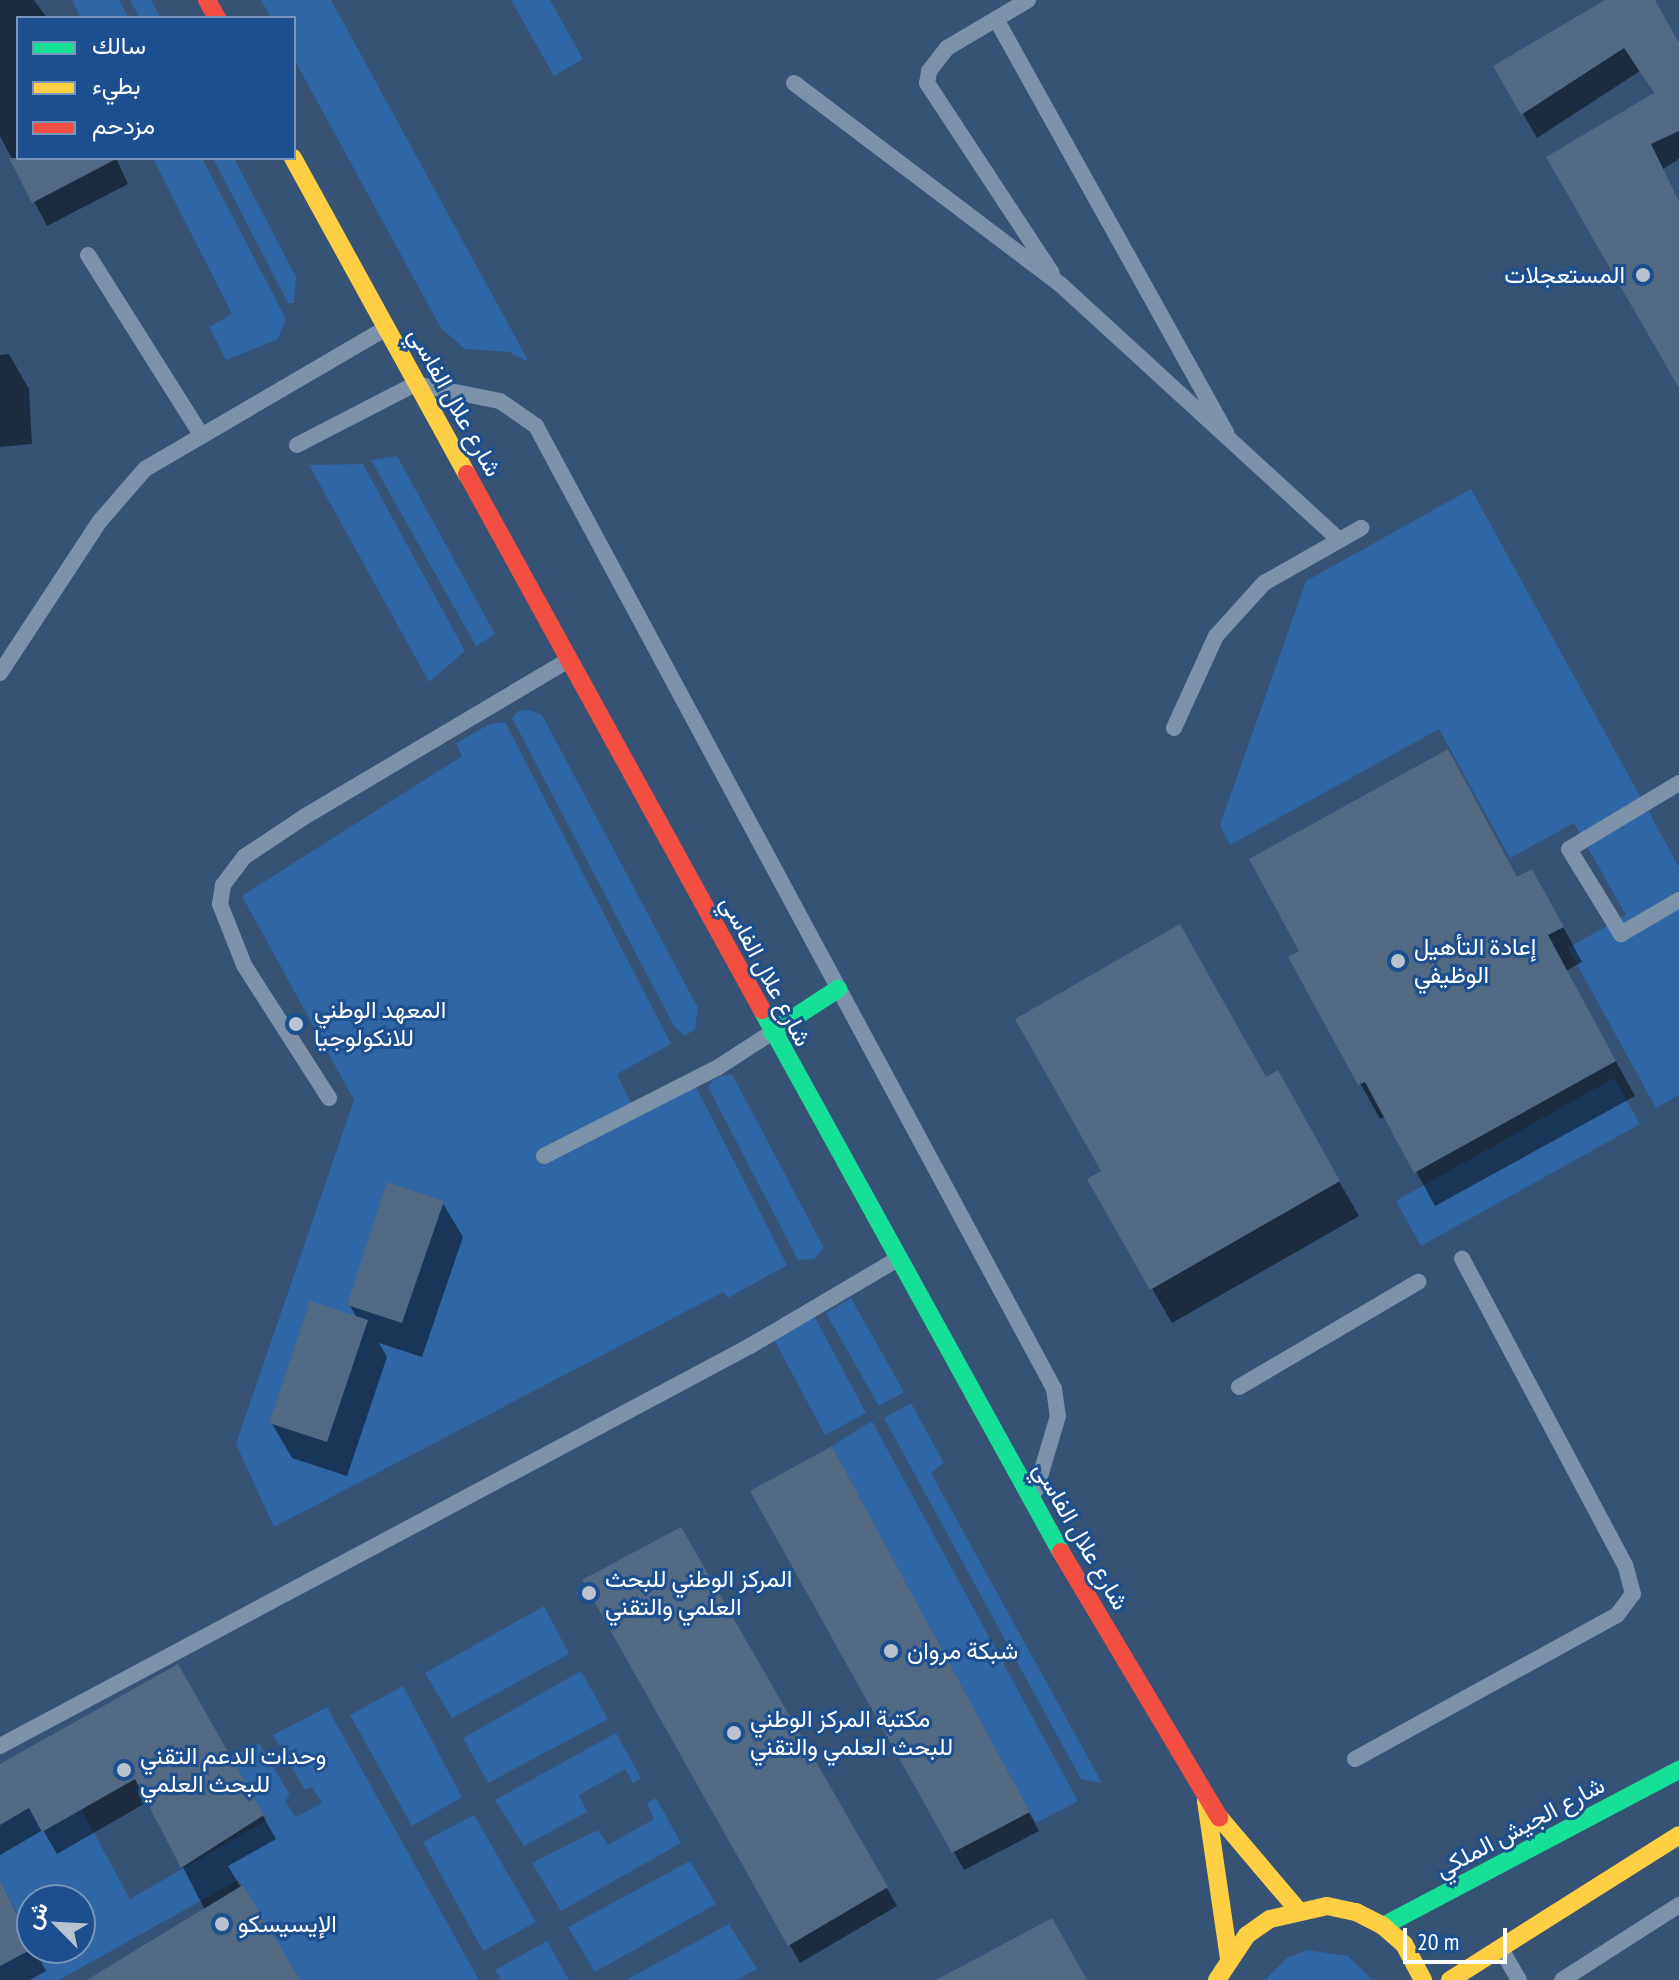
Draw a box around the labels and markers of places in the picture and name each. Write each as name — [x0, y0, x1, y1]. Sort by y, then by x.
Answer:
place label: المستعجلات — [1504, 261, 1625, 289]
marker: المستعجلات — [1632, 264, 1654, 286]
place label: إعادة التأهيل الوظيفي — [1414, 933, 1536, 989]
marker: إعادة التأهيل الوظيفي — [1389, 952, 1407, 970]
place label: المعهد الوطني للانكولوجيا — [314, 996, 446, 1052]
marker: المعهد الوطني للانكولوجيا — [285, 1013, 307, 1035]
place label: المركز الوطني للبحث العلمي والتقني — [605, 1565, 792, 1621]
marker: المركز الوطني للبحث العلمي والتقني — [580, 1584, 598, 1602]
place label: شبكة مروان — [907, 1637, 1018, 1665]
marker: شبكة مروان — [882, 1642, 900, 1660]
place label: مكتبة المركز الوطني للبحث العلمي والتقني — [750, 1705, 953, 1761]
marker: مكتبة المركز الوطني للبحث العلمي والتقني — [725, 1724, 743, 1742]
place label: وحدات الدعم التقني للبحث العلمي — [140, 1742, 326, 1798]
marker: وحدات الدعم التقني للبحث العلمي — [115, 1761, 133, 1779]
place label: اﻹيسيسكو — [238, 1910, 337, 1938]
marker: اﻹيسيسكو — [213, 1915, 231, 1933]

